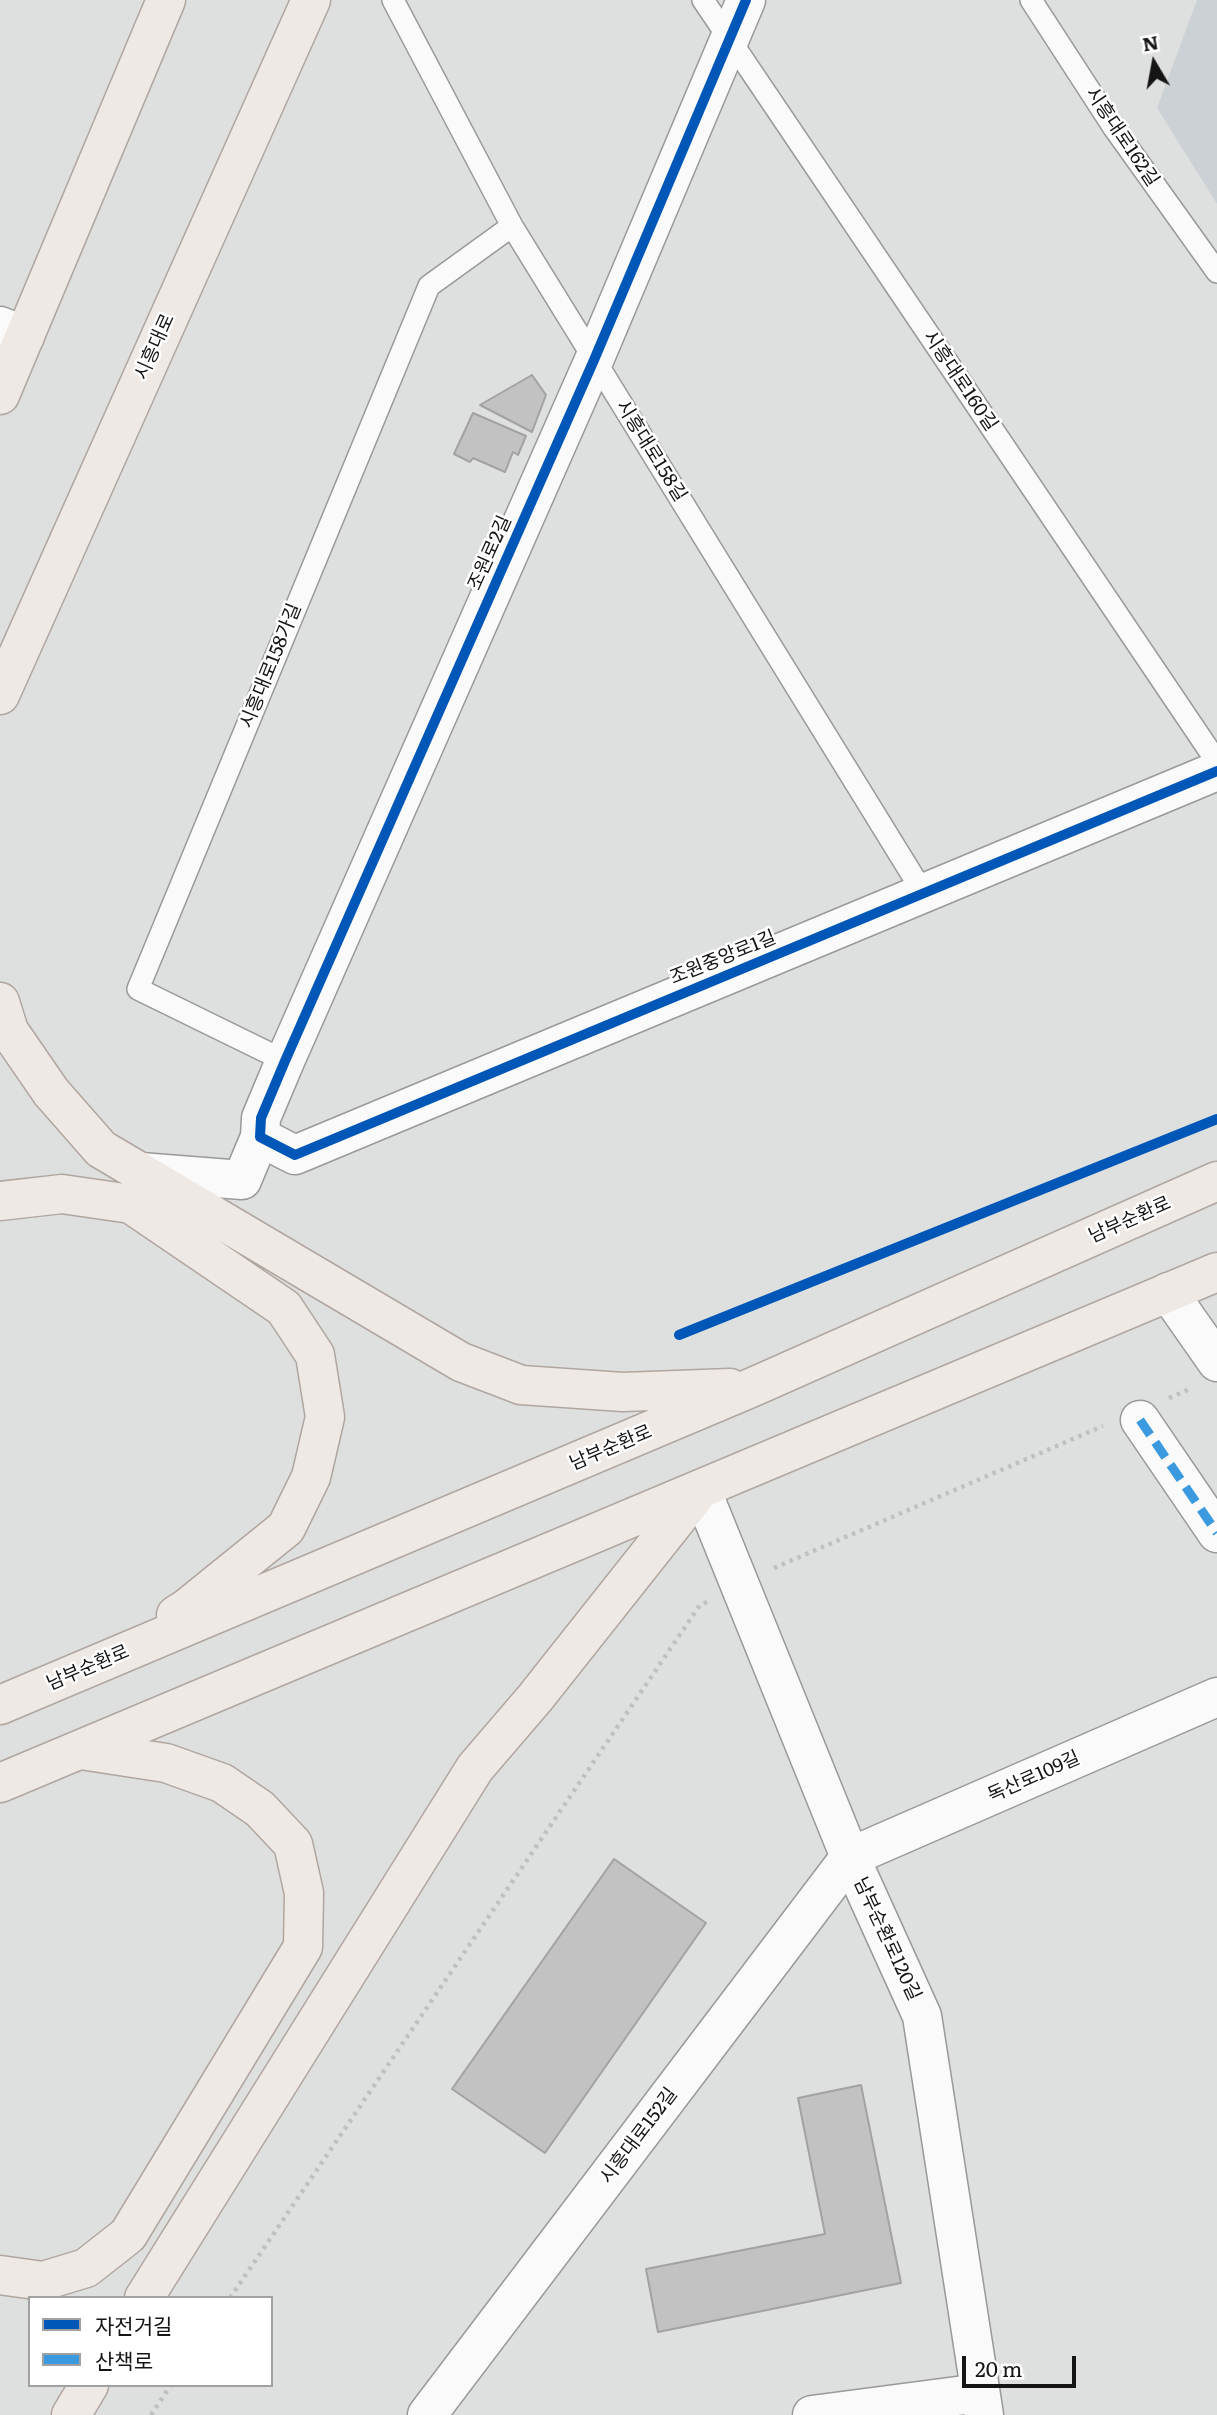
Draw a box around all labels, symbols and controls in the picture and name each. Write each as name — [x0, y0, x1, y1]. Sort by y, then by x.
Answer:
text: N — [1140, 27, 1161, 57]
north arrow — [1119, 28, 1189, 98]
street label: 시흥대로162길 — [1080, 83, 1164, 191]
street label: 시흥대로 — [130, 310, 180, 384]
street label: 시흥대로160길 — [918, 326, 1002, 436]
street label: 시흥대로158길 — [611, 396, 691, 506]
street label: 조원로2길 — [463, 512, 517, 594]
street label: 시흥대로158가길 — [236, 600, 306, 732]
street label: 조원중앙로1길 — [667, 926, 779, 990]
street label: 남부순환로 — [1085, 1192, 1175, 1248]
street label: 남부순환로 — [566, 1420, 656, 1476]
street label: 남부순환로 — [43, 1640, 133, 1696]
street label: 독산로109길 — [984, 1747, 1084, 1807]
street label: 남부순환로120길 — [849, 1874, 925, 2004]
street label: 시흥대로152길 — [596, 2084, 682, 2188]
legend — [28, 2296, 273, 2387]
text: 자전거길 — [95, 2309, 172, 2340]
scale bar — [965, 2342, 1079, 2386]
text: 산책로 — [95, 2344, 153, 2375]
text: 20 m — [975, 2352, 1022, 2383]

